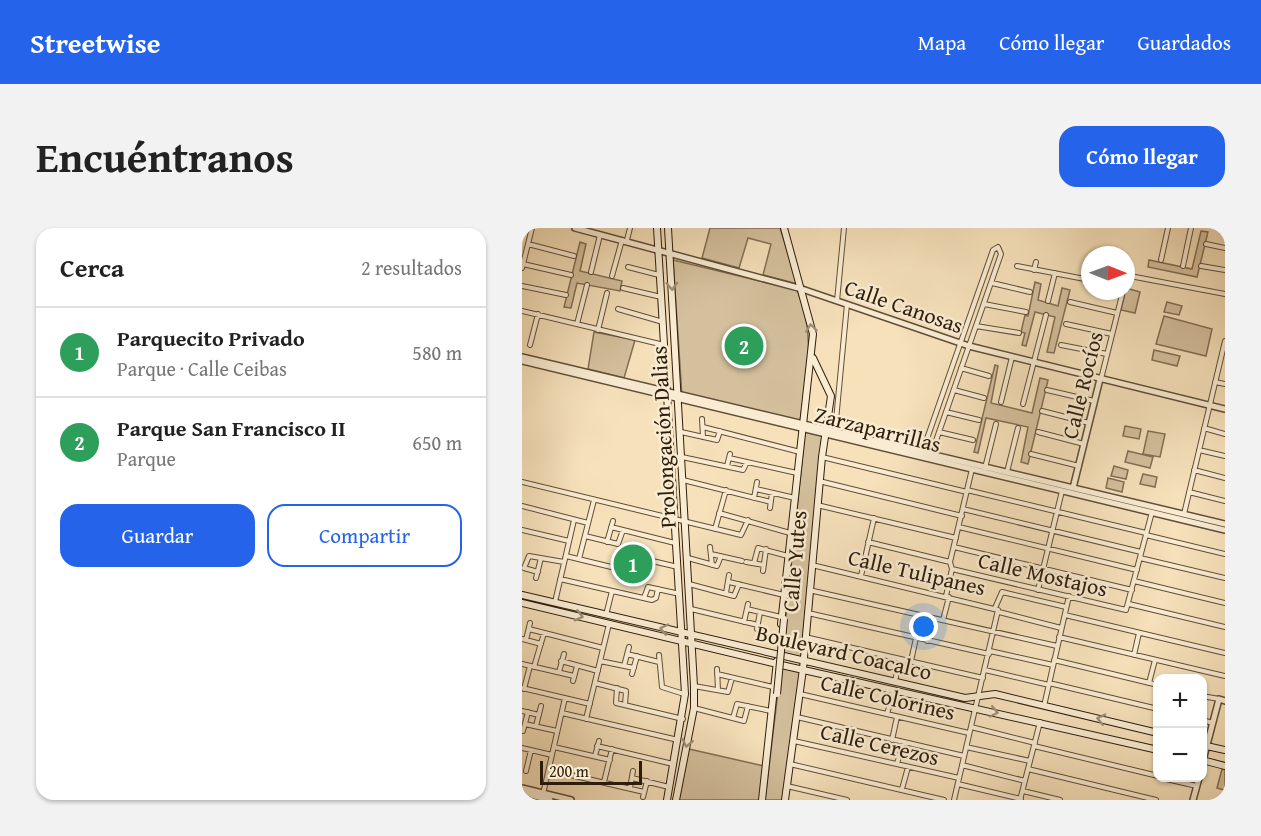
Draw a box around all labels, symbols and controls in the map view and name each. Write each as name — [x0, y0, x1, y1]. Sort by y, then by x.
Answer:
text: Streetwise — [30, 22, 160, 63]
text: Mapa — [918, 27, 966, 58]
text: Cómo llegar — [999, 27, 1104, 58]
text: Guardados — [1137, 27, 1231, 58]
text: Encuéntranos — [36, 126, 294, 187]
button: Cómo llegar — [1059, 126, 1225, 187]
north arrow — [1081, 246, 1135, 300]
text: Cerca — [60, 248, 124, 287]
text: 2 resultados — [361, 253, 462, 282]
street label: Calle Canosas — [840, 271, 968, 341]
one-way arrow — [665, 282, 678, 291]
text: Parquecito Privado — [117, 322, 305, 354]
one-way arrow — [806, 323, 818, 332]
pin: 2 — [724, 324, 764, 368]
street label: Calle Rocíos — [1053, 328, 1111, 442]
text: 1 — [74, 338, 85, 367]
text: 580 m — [412, 338, 462, 367]
street label: Prolongación Dalias — [642, 345, 684, 529]
text: Parque · Calle Ceibas — [117, 354, 287, 383]
street label: Zarzaparrillas — [811, 398, 945, 460]
text: Parque San Francisco II — [117, 412, 346, 444]
text: 2 — [74, 428, 85, 457]
text: 650 m — [412, 428, 462, 457]
text: Parque — [117, 444, 176, 473]
button: Guardar — [60, 504, 255, 567]
button: Compartir — [267, 504, 462, 567]
street label: Calle Yutes — [774, 509, 814, 613]
street label: Calle Tulipanes — [845, 541, 989, 603]
pin: 1 — [614, 542, 652, 586]
street label: Calle Mostajos — [975, 544, 1111, 604]
one-way arrow — [574, 609, 584, 622]
your location — [909, 612, 938, 641]
street label: Boulevard Coacalco — [753, 616, 935, 688]
one-way arrow — [660, 623, 670, 636]
street label: Calle Colorines — [818, 666, 958, 728]
map controls — [1153, 674, 1207, 782]
button: + — [1153, 674, 1207, 728]
one-way arrow — [989, 705, 999, 718]
one-way arrow — [1096, 714, 1106, 727]
street label: Calle Cerezos — [818, 715, 942, 773]
button: − — [1153, 728, 1207, 782]
one-way arrow — [681, 738, 694, 748]
scale bar — [540, 758, 642, 786]
text: 200 m — [549, 759, 589, 783]

